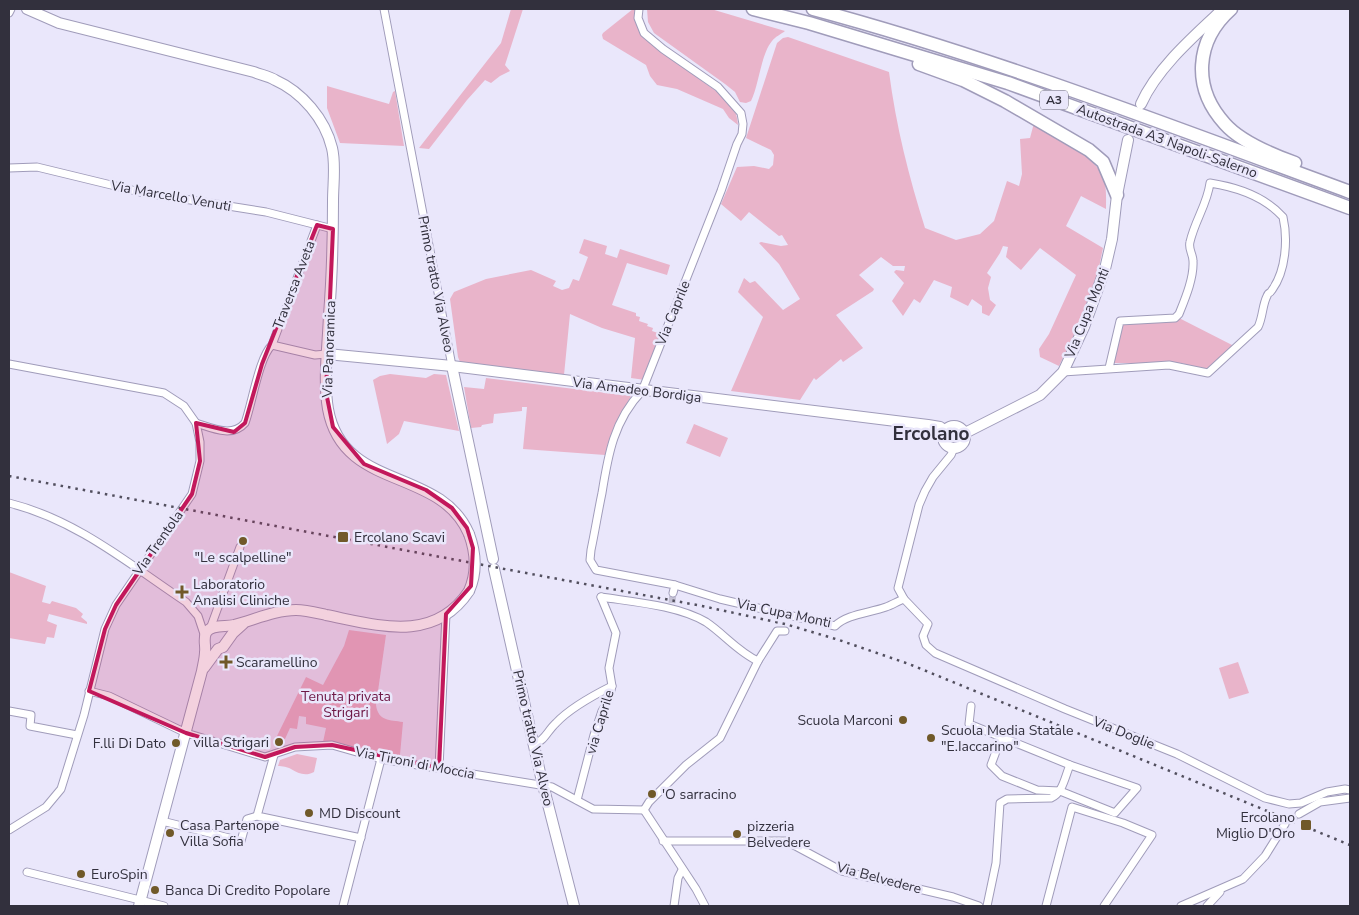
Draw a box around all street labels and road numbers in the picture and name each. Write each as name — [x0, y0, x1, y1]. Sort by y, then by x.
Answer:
road number: A3 — [1040, 90, 1068, 110]
street label: Autostrada A3 Napoli-Salerno — [1074, 99, 1260, 183]
street label: Via Marcello Venuti — [108, 176, 233, 216]
street label: Primo tratto Via Alveo — [413, 214, 459, 354]
street label: Traversa Aveta — [268, 238, 320, 332]
street label: Via Cupa Monti — [1060, 265, 1114, 362]
street label: Via Caprile — [651, 278, 695, 349]
street label: Via Panoramica — [318, 300, 340, 399]
street label: Via Amedeo Bordiga — [570, 373, 703, 407]
street label: Via Trentola — [128, 507, 188, 580]
street label: Via Cupa Monti — [734, 594, 833, 632]
street label: Primo tratto Via Alveo — [508, 668, 558, 808]
street label: via Caprile — [581, 688, 619, 756]
street label: Via Doglie — [1089, 712, 1158, 754]
street label: Via Tironi di Moccia — [353, 742, 476, 784]
street label: Via Belvedere — [833, 857, 924, 898]

